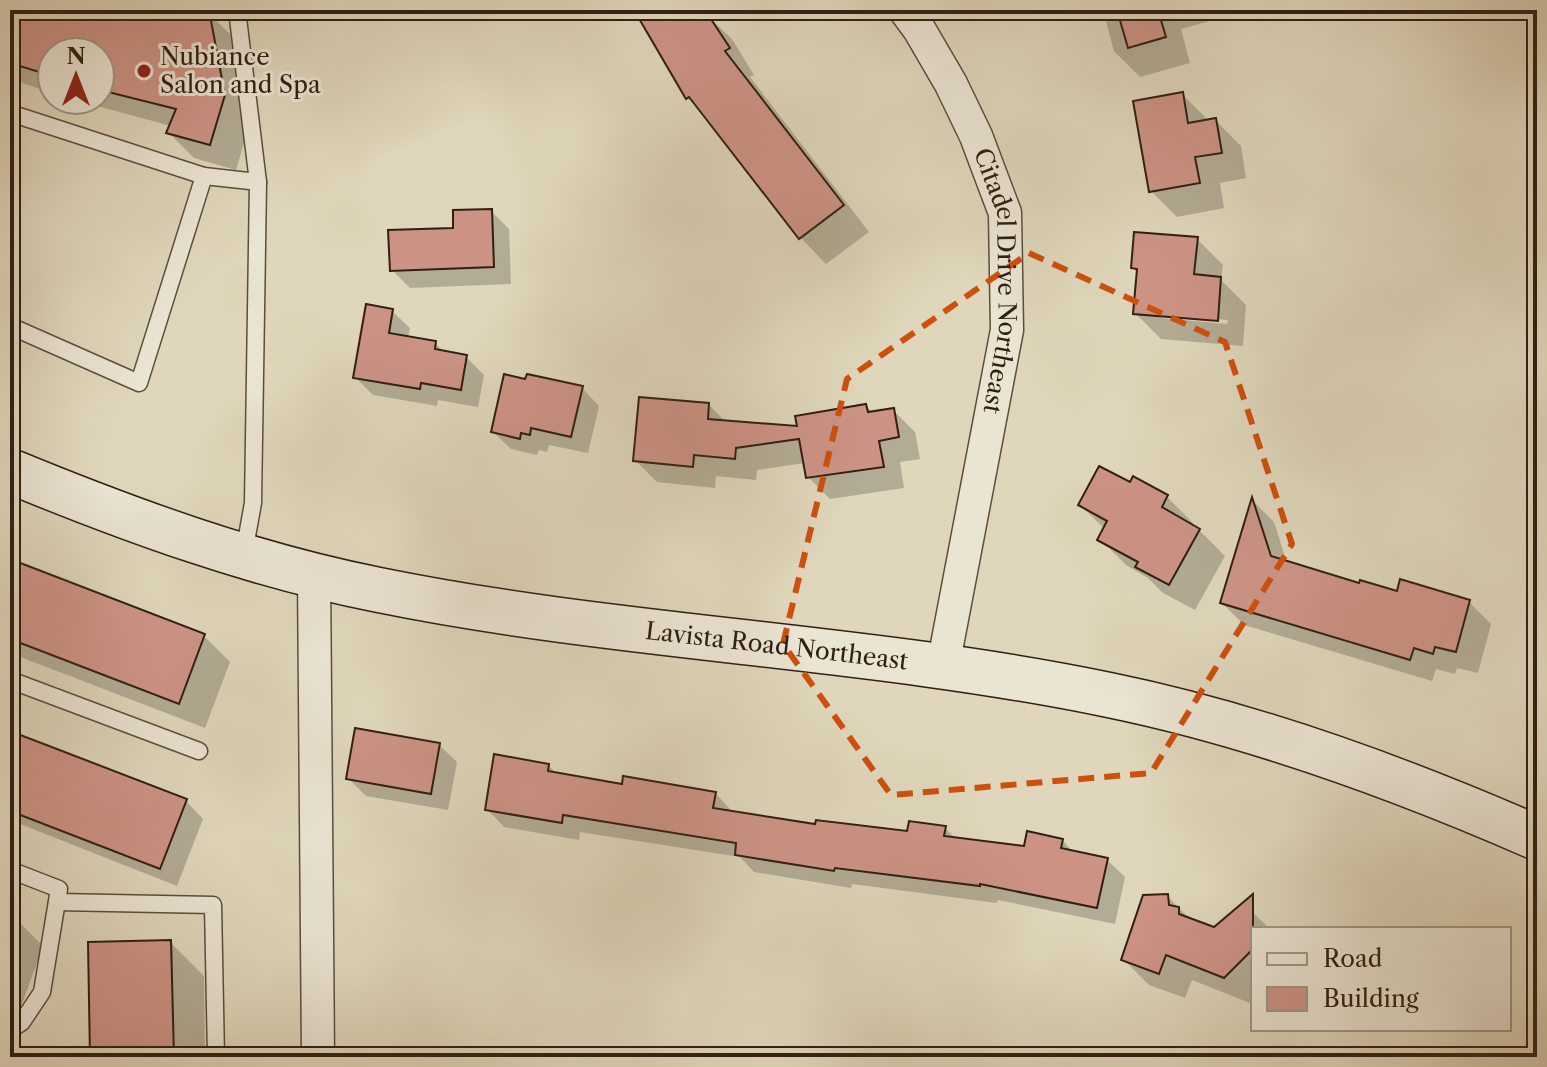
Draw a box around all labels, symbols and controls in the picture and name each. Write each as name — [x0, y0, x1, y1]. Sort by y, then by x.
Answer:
north arrow — [36, 36, 116, 116]
place label: Nubiance Salon and Spa — [160, 42, 321, 99]
text: N — [66, 43, 86, 70]
marker: Nubiance Salon and Spa — [135, 62, 153, 80]
street label: Citadel Drive Northeast — [968, 144, 1022, 417]
street label: Lavista Road Northeast — [644, 616, 910, 676]
legend — [1251, 927, 1511, 1031]
text: Road — [1323, 944, 1383, 973]
text: Building — [1323, 984, 1419, 1013]

